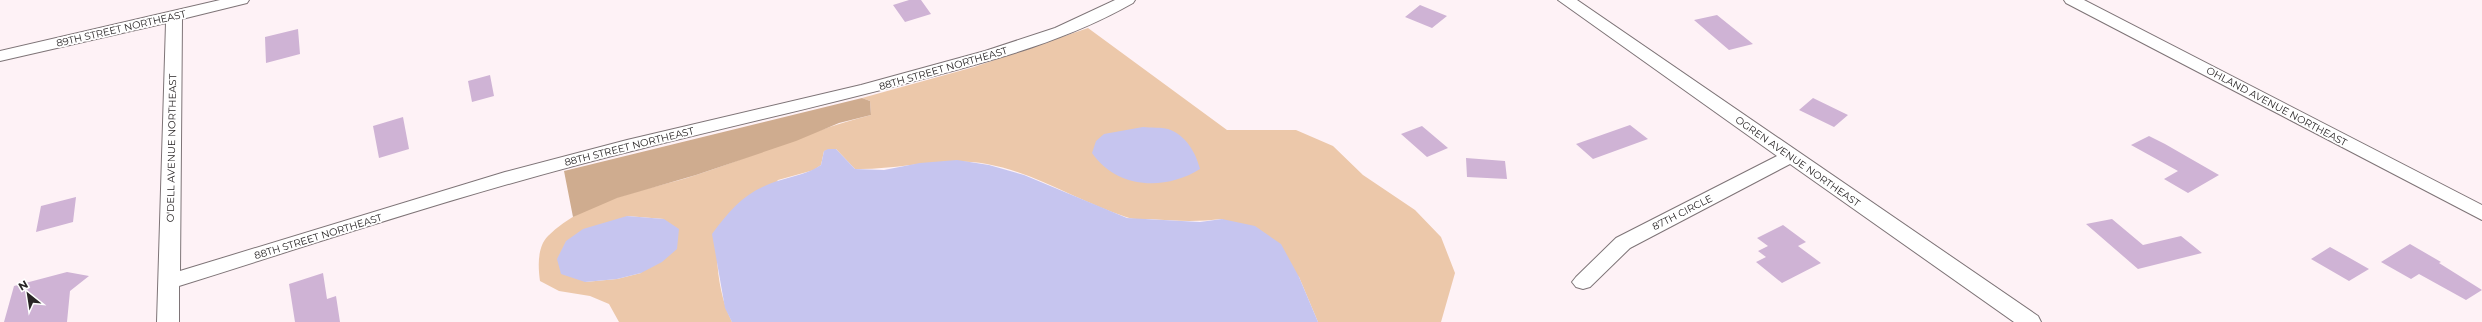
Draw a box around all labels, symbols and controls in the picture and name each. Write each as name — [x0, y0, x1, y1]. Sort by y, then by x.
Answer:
street label: 89TH STREET NORTHEAST — [55, 7, 187, 50]
street label: 88TH STREET NORTHEAST — [877, 44, 1009, 93]
street label: OHLAND AVENUE NORTHEAST — [2204, 64, 2350, 149]
street label: O'DELL AVENUE NORTHEAST — [164, 73, 179, 222]
street label: OGREN AVENUE NORTHEAST — [1733, 113, 1863, 210]
street label: 88TH STREET NORTHEAST — [563, 124, 696, 169]
street label: 87TH CIRCLE — [1650, 192, 1715, 233]
street label: 88TH STREET NORTHEAST — [253, 211, 384, 262]
north arrow — [8, 274, 48, 314]
text: N — [16, 277, 30, 294]

